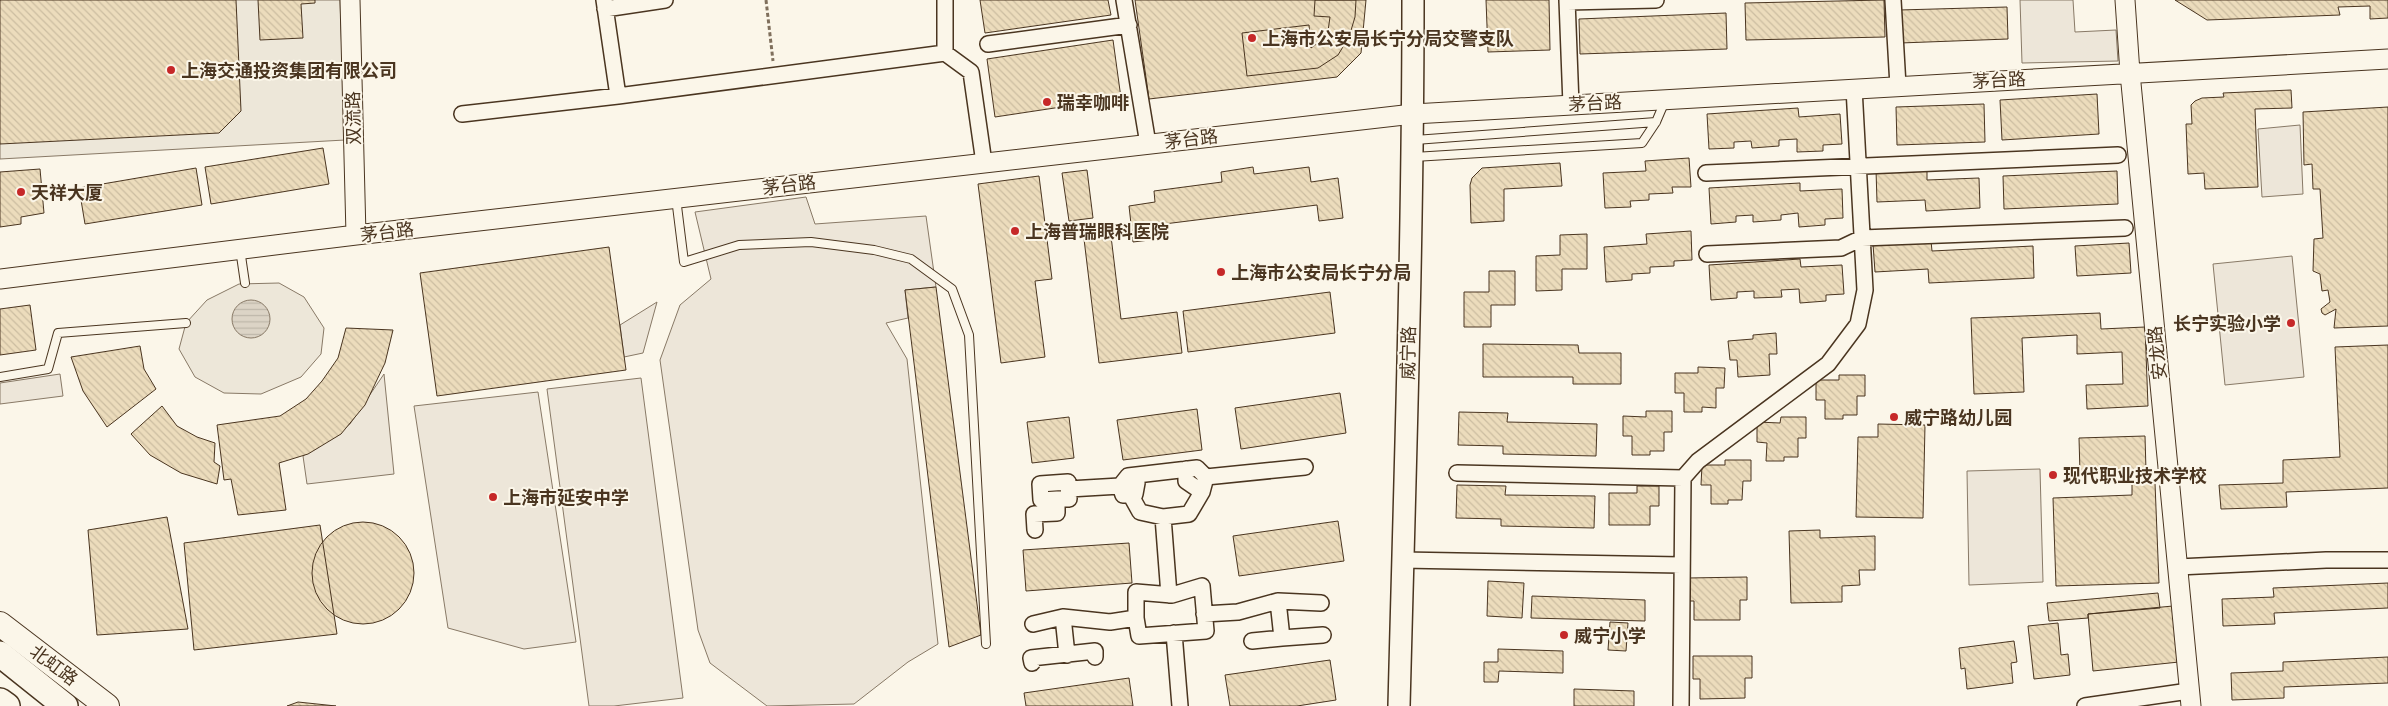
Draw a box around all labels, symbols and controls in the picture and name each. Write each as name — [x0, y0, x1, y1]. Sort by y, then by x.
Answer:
place label: 上海市公安局长宁分局交警支队 — [1262, 26, 1514, 51]
marker: 上海市公安局长宁分局交警支队 — [1246, 32, 1258, 44]
place label: 上海交通投资集团有限公司 — [181, 58, 397, 83]
marker: 上海交通投资集团有限公司 — [165, 64, 177, 76]
street label: 茅台路 — [1971, 66, 2027, 94]
street label: 茅台路 — [1567, 89, 1623, 117]
place label: 瑞幸咖啡 — [1057, 90, 1129, 115]
street label: 双流路 — [340, 91, 366, 145]
marker: 瑞幸咖啡 — [1041, 96, 1053, 108]
street label: 茅台路 — [1163, 123, 1219, 155]
street label: 茅台路 — [761, 169, 817, 201]
place label: 天祥大厦 — [31, 180, 103, 205]
marker: 天祥大厦 — [15, 186, 27, 198]
street label: 茅台路 — [359, 216, 415, 248]
place label: 上海普瑞眼科医院 — [1025, 219, 1169, 244]
marker: 上海普瑞眼科医院 — [1009, 225, 1021, 237]
place label: 上海市公安局长宁分局 — [1231, 260, 1411, 285]
marker: 上海市公安局长宁分局 — [1215, 266, 1227, 278]
place label: 长宁实验小学 — [2173, 311, 2281, 336]
marker: 长宁实验小学 — [2285, 317, 2297, 329]
street label: 安龙路 — [2142, 325, 2172, 381]
street label: 威宁路 — [1395, 326, 1421, 380]
place label: 威宁路幼儿园 — [1904, 405, 2012, 430]
marker: 威宁路幼儿园 — [1888, 411, 1900, 423]
place label: 现代职业技术学校 — [2063, 463, 2207, 488]
marker: 现代职业技术学校 — [2047, 469, 2059, 481]
place label: 上海市延安中学 — [503, 485, 629, 510]
marker: 上海市延安中学 — [487, 491, 499, 503]
place label: 威宁小学 — [1574, 623, 1646, 648]
marker: 威宁小学 — [1558, 629, 1570, 641]
street label: 北虹路 — [25, 639, 83, 691]

